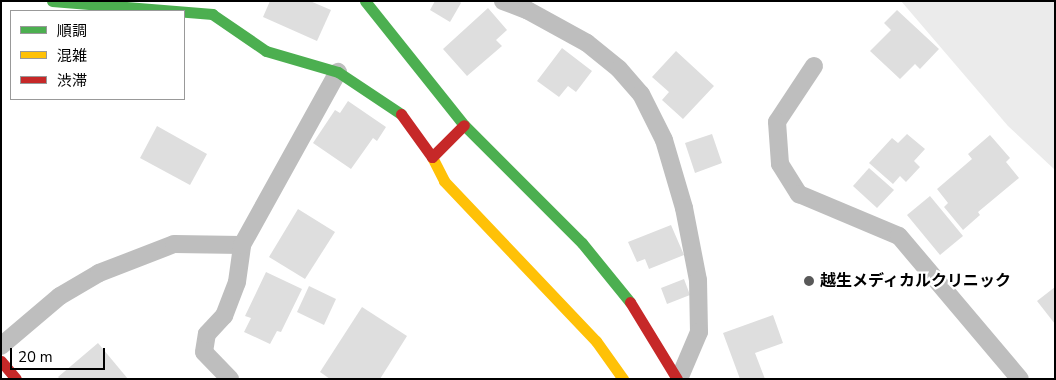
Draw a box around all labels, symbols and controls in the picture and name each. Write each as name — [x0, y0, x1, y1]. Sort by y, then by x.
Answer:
legend — [10, 10, 185, 100]
text: 順調 — [57, 21, 87, 41]
text: 混雑 — [57, 46, 87, 66]
text: 渋滞 — [57, 71, 87, 91]
place label: 越生メディカルクリニック — [820, 271, 1012, 291]
marker: 越生メディカルクリニック — [802, 274, 816, 288]
scale bar — [12, 338, 108, 370]
text: 20 m — [18, 347, 53, 367]

